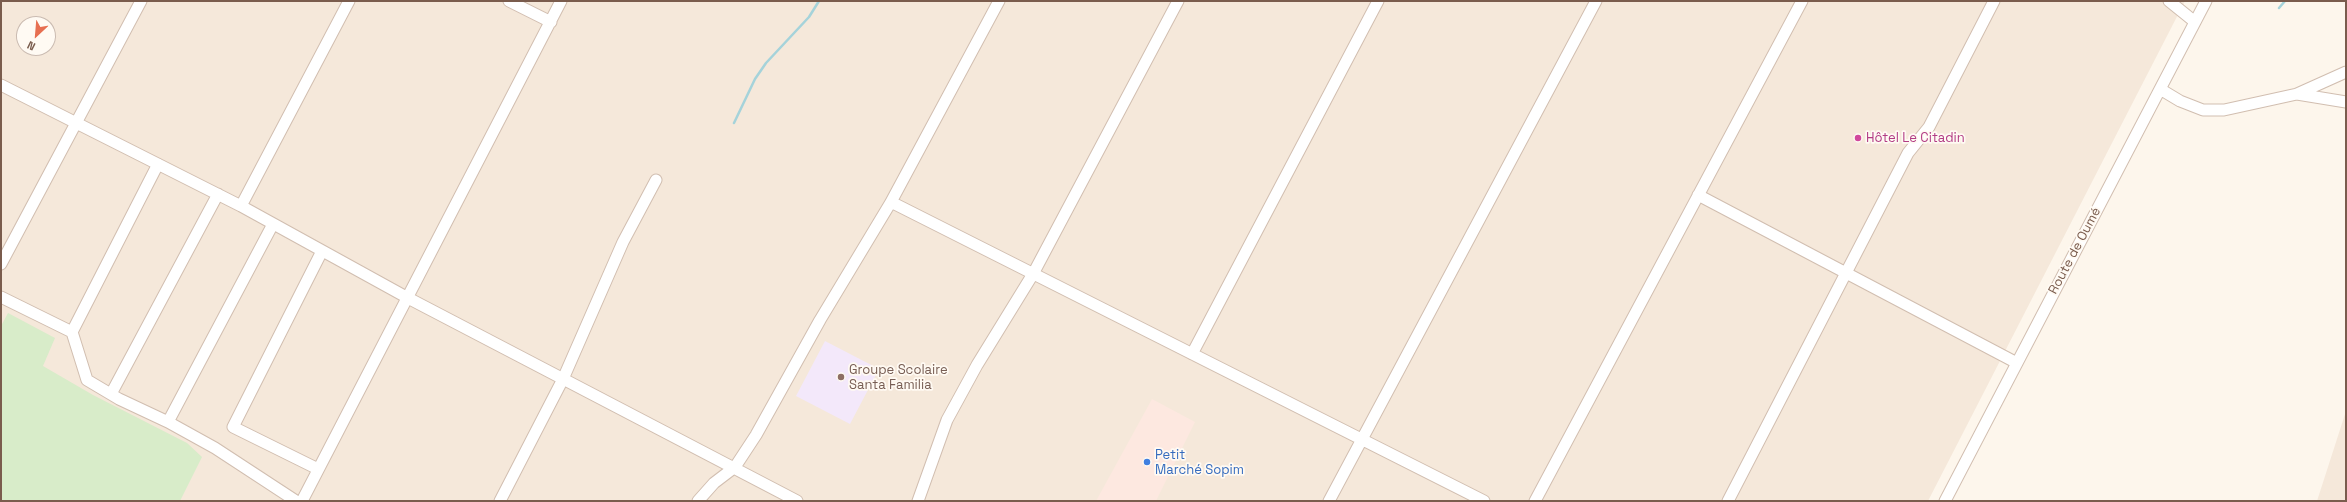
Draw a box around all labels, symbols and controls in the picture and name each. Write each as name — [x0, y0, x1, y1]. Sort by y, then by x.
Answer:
north arrow — [16, 16, 56, 56]
text: N — [25, 38, 38, 54]
place label: Hôtel Le Citadin — [1866, 130, 1965, 146]
marker: Hôtel Le Citadin — [1853, 133, 1863, 143]
street label: Route de Oumé — [2046, 205, 2104, 297]
place label: Groupe Scolaire Santa Familia — [849, 362, 948, 393]
marker: Groupe Scolaire Santa Familia — [836, 372, 846, 382]
place label: Petit Marché Sopim — [1155, 447, 1244, 478]
marker: Petit Marché Sopim — [1142, 457, 1152, 467]

